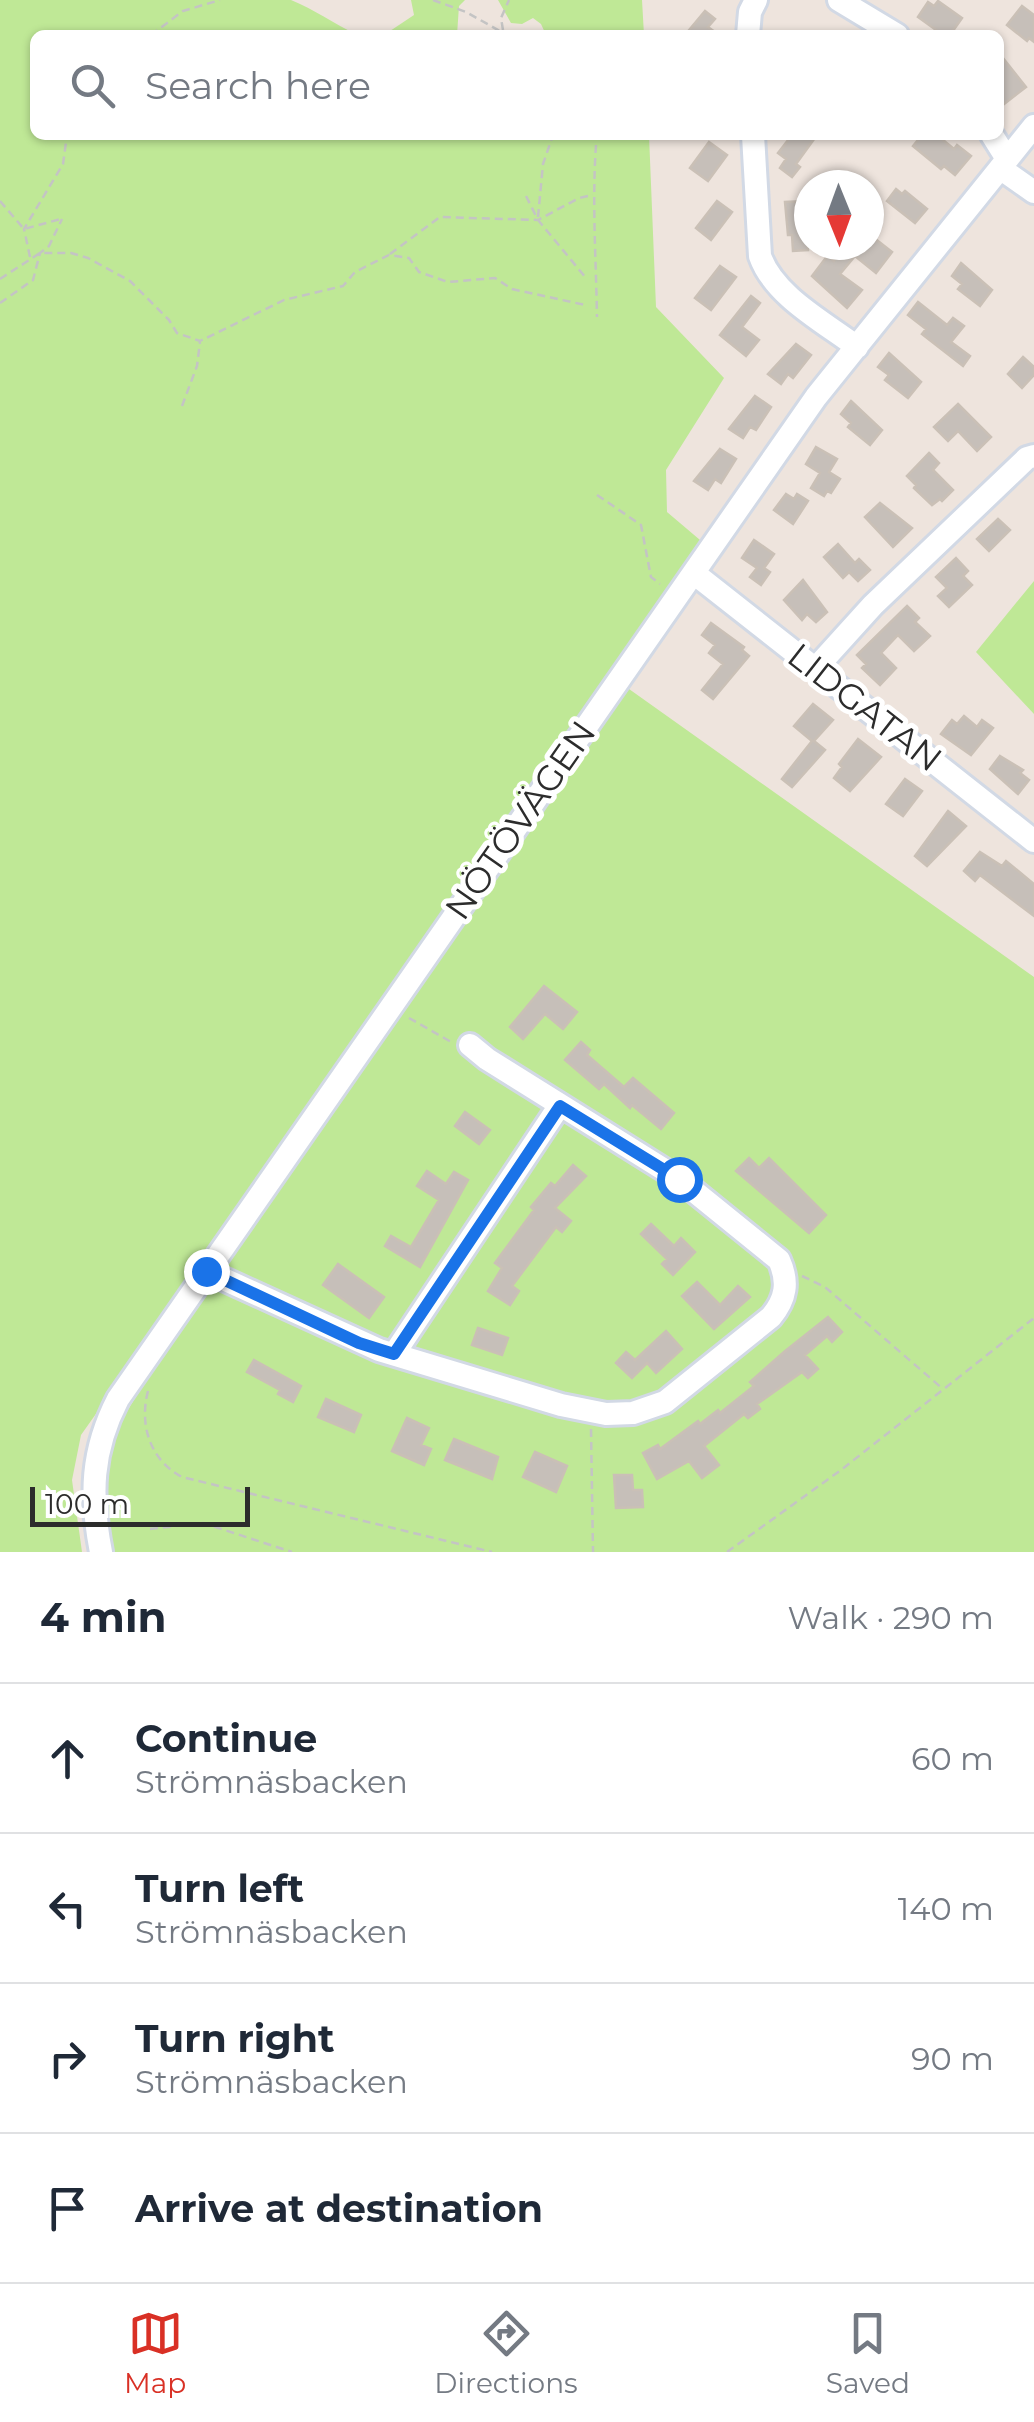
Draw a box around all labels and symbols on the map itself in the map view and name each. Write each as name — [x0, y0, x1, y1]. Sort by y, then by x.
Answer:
north arrow — [794, 170, 884, 260]
street label: LIDGATAN — [779, 634, 951, 780]
street label: NÖTÖVÄGEN — [436, 712, 604, 928]
route start — [657, 1157, 703, 1203]
route end — [184, 1249, 230, 1295]
scale bar — [30, 1482, 250, 1526]

